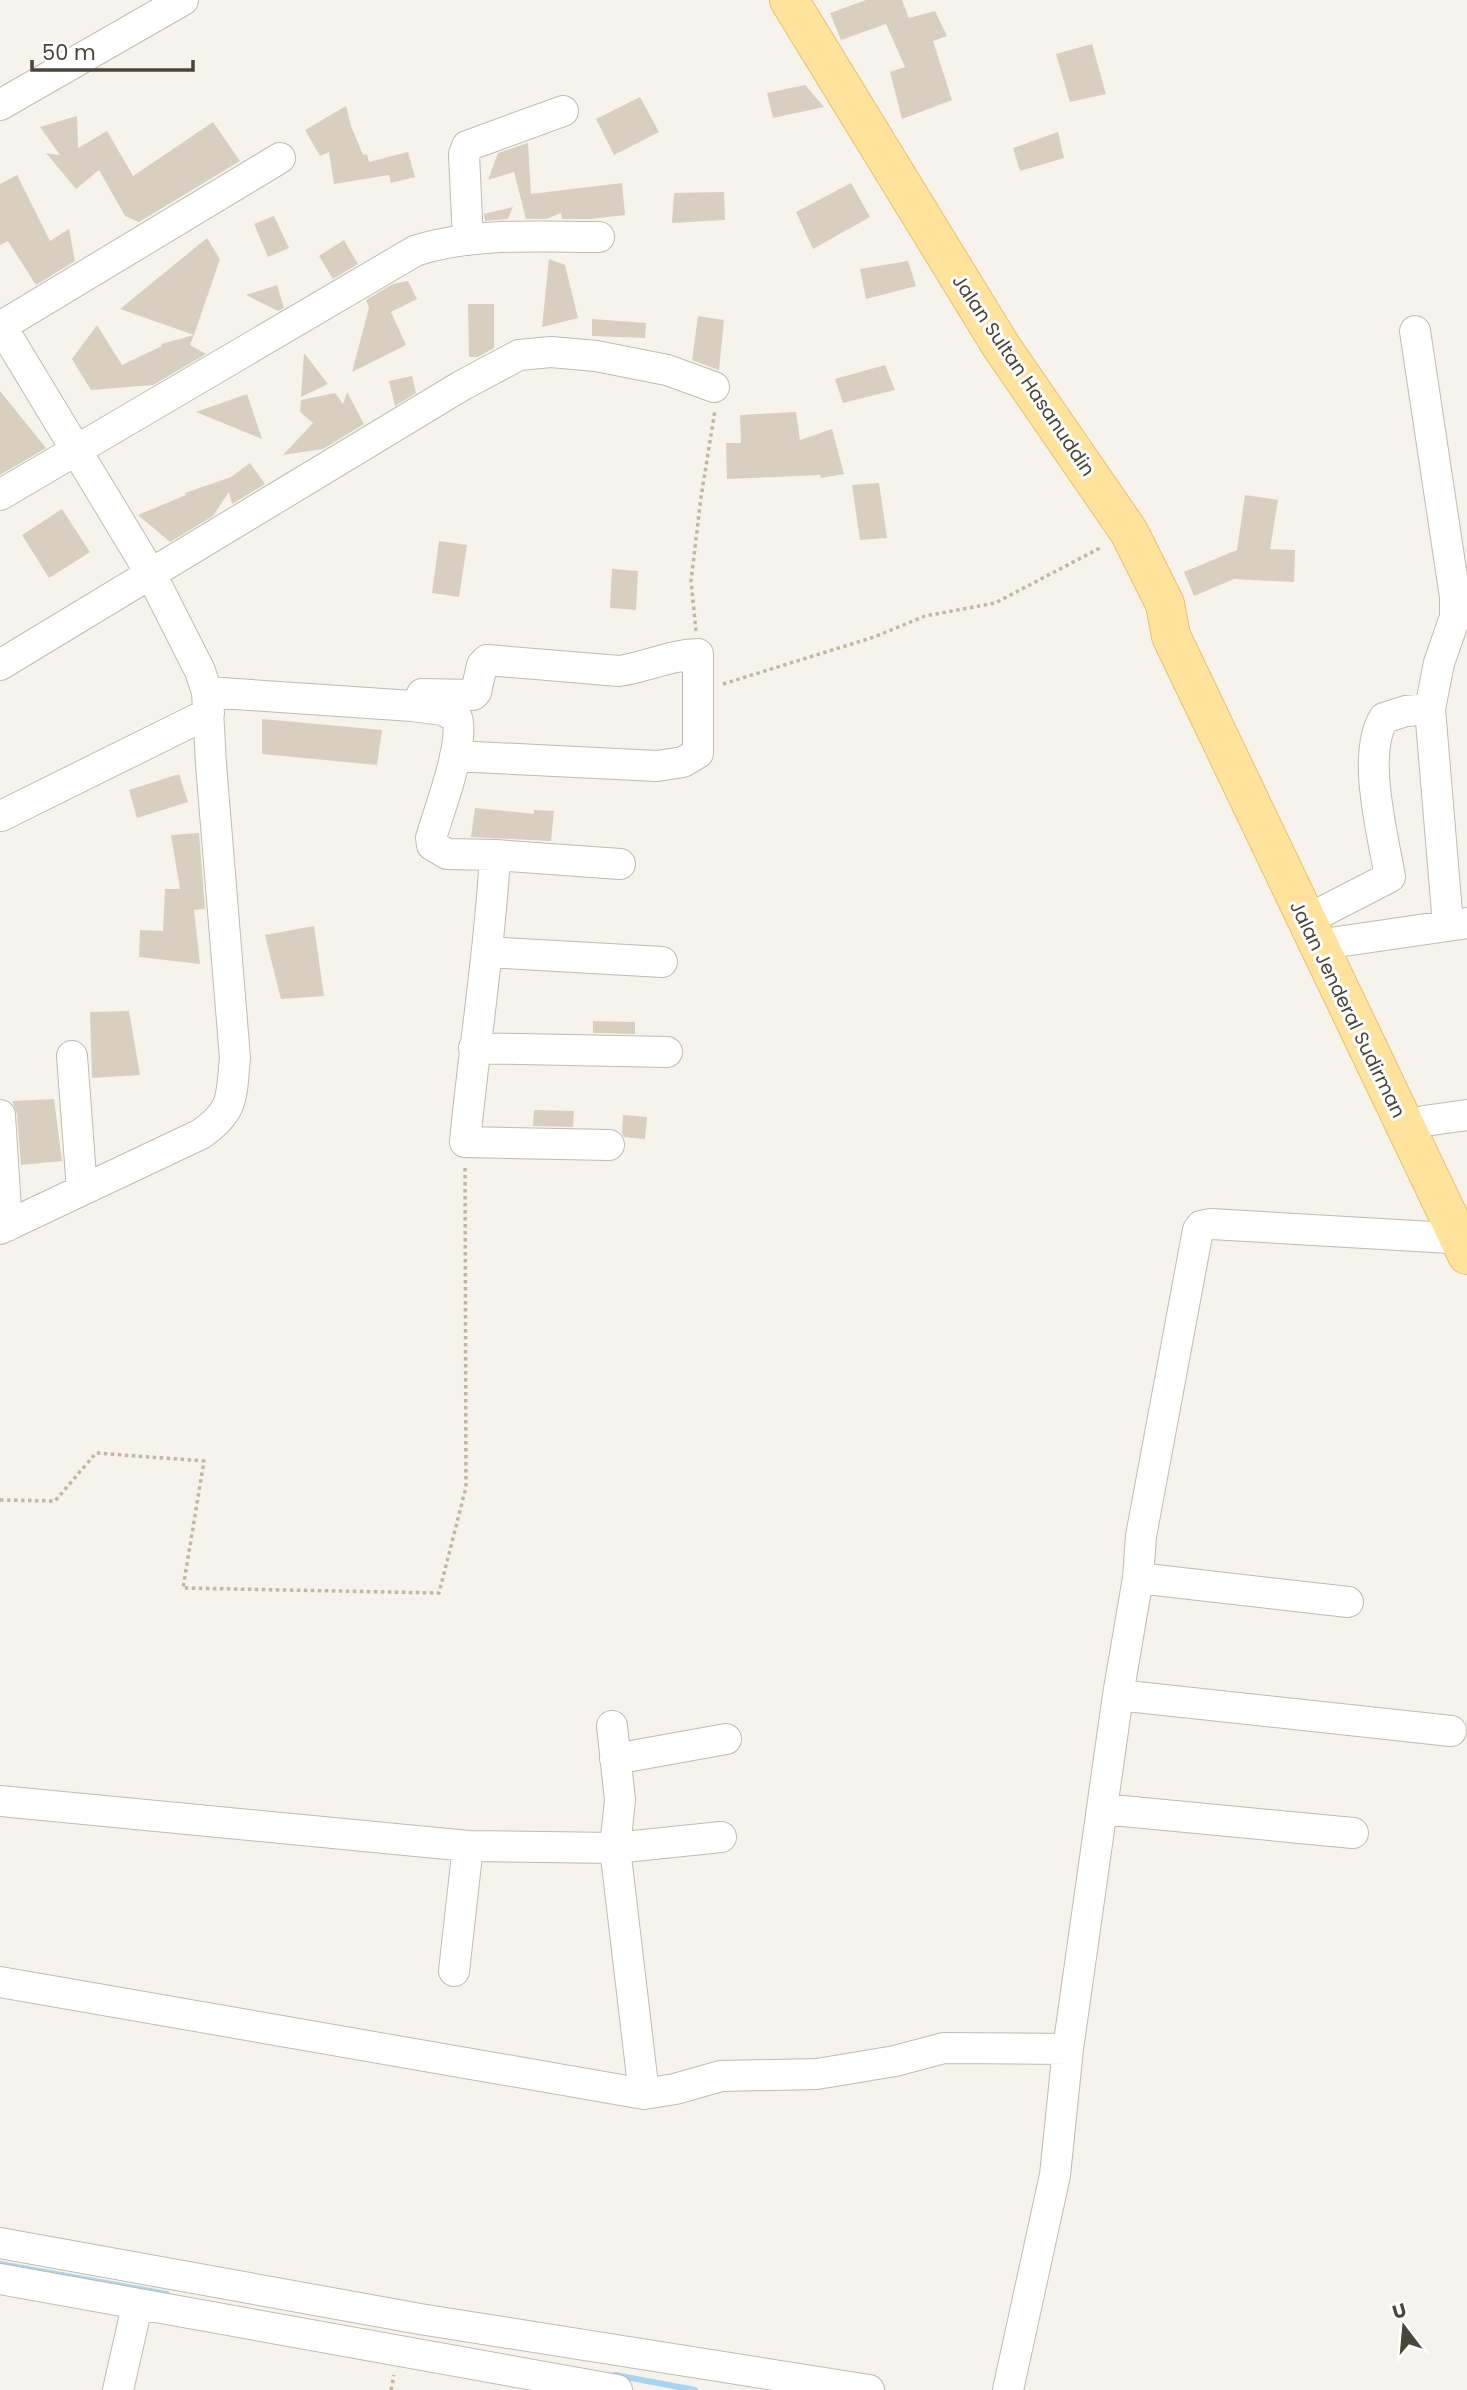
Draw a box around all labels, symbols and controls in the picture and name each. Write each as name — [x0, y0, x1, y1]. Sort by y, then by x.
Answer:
scale bar — [32, 28, 192, 72]
text: 50 m — [42, 38, 96, 67]
street label: Jalan Sultan Hasanuddin — [946, 269, 1101, 482]
street label: Jalan Jenderal Sudirman — [1283, 896, 1412, 1122]
north arrow — [1369, 2292, 1439, 2362]
text: U — [1389, 2296, 1410, 2326]

